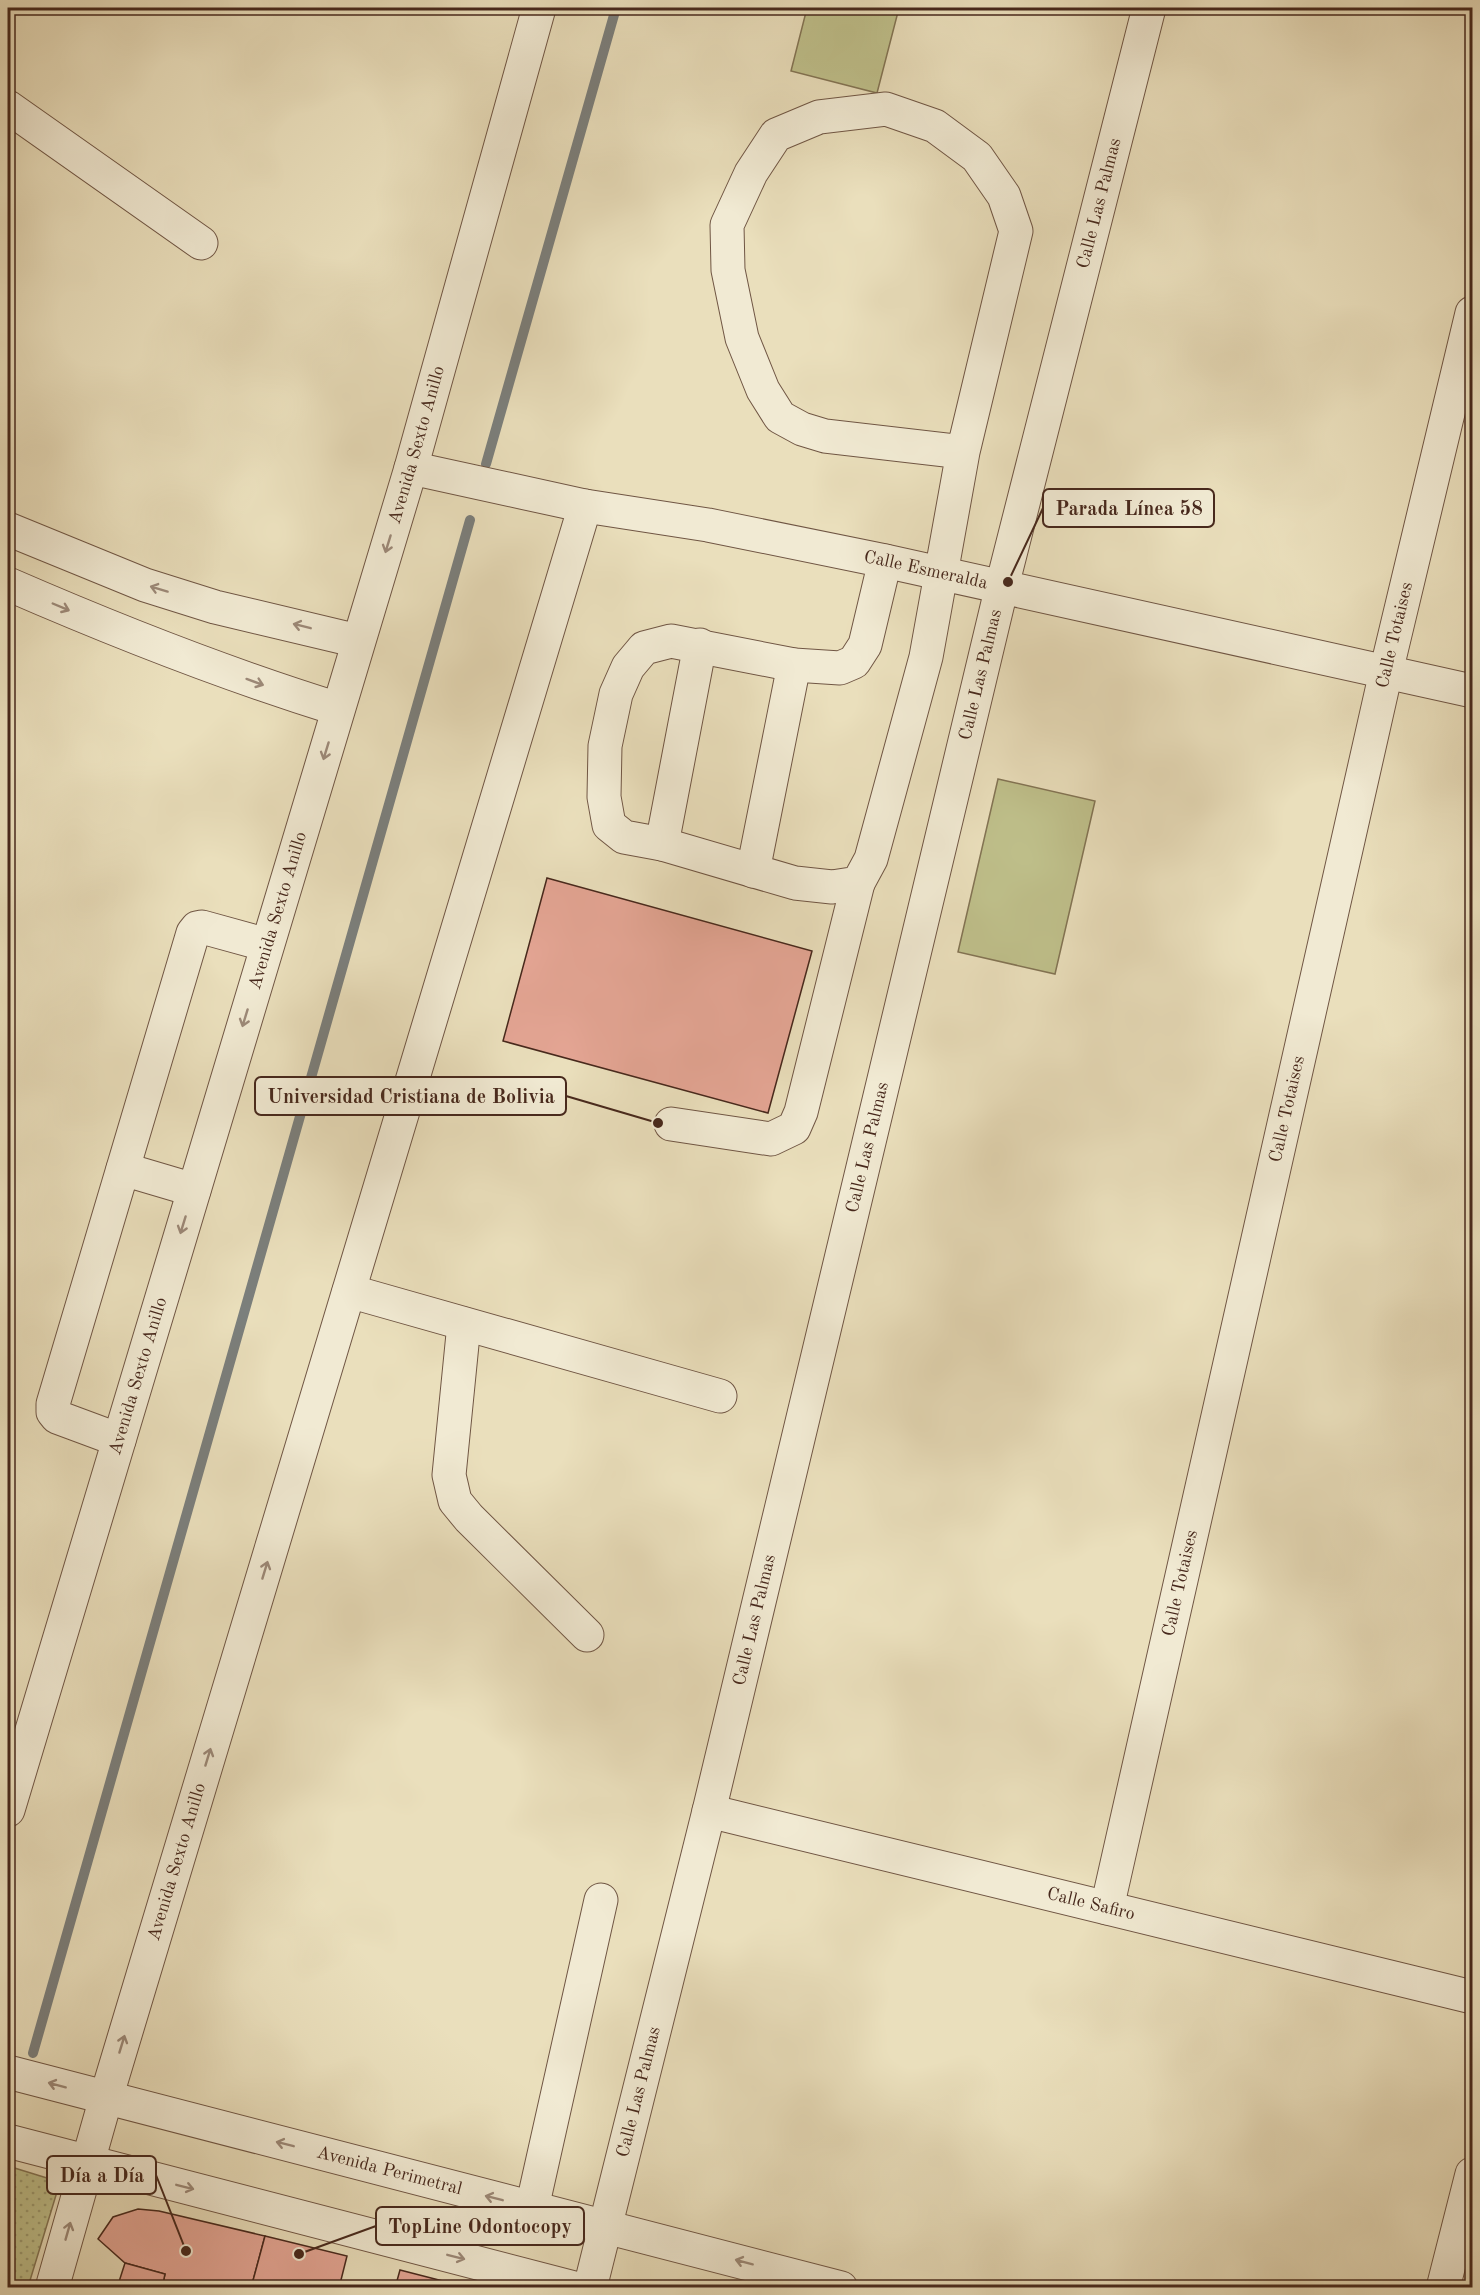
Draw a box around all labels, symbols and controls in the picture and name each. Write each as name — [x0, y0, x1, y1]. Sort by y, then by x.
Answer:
street label: Calle Las Palmas — [1074, 136, 1125, 271]
street label: Avenida Sexto Anillo — [386, 364, 448, 526]
callout: Parada Línea 58 — [1043, 489, 1214, 527]
text: Parada Línea 58 — [1055, 499, 1203, 520]
one-way arrow — [382, 534, 393, 553]
street label: Calle Esmeralda — [862, 548, 990, 593]
street label: Calle Totaises — [1374, 580, 1416, 690]
one-way arrow — [150, 583, 169, 594]
one-way arrow — [52, 602, 70, 613]
street label: Calle Las Palmas — [956, 607, 1005, 742]
one-way arrow — [292, 620, 311, 632]
one-way arrow — [245, 678, 264, 689]
one-way arrow — [320, 741, 331, 760]
street label: Avenida Sexto Anillo — [246, 830, 310, 992]
one-way arrow — [239, 1008, 250, 1027]
street label: Calle Totaises — [1267, 1054, 1308, 1164]
callout: Universidad Cristiana de Bolivia — [255, 1077, 566, 1115]
street label: Calle Las Palmas — [843, 1080, 892, 1215]
text: Universidad Cristiana de Bolivia — [267, 1088, 555, 1108]
one-way arrow — [177, 1215, 188, 1234]
street label: Avenida Sexto Anillo — [106, 1295, 170, 1457]
street label: Calle Totaises — [1160, 1528, 1201, 1638]
street label: Calle Las Palmas — [730, 1553, 779, 1687]
one-way arrow — [260, 1561, 271, 1580]
one-way arrow — [204, 1748, 215, 1767]
street label: Avenida Sexto Anillo — [145, 1781, 209, 1943]
street label: Calle Safiro — [1045, 1885, 1137, 1923]
street label: Calle Las Palmas — [614, 2025, 664, 2159]
one-way arrow — [117, 2035, 128, 2054]
one-way arrow — [47, 2078, 66, 2090]
one-way arrow — [275, 2137, 294, 2149]
street label: Avenida Perimetral — [315, 2143, 464, 2198]
callout: Día a Día — [47, 2156, 156, 2194]
text: Día a Día — [60, 2167, 144, 2187]
one-way arrow — [176, 2182, 195, 2193]
one-way arrow — [485, 2191, 504, 2203]
callout: TopLine Odontocopy — [376, 2207, 584, 2245]
text: TopLine Odontocopy — [388, 2218, 572, 2238]
one-way arrow — [63, 2222, 74, 2241]
one-way arrow — [446, 2251, 465, 2263]
one-way arrow — [734, 2256, 753, 2268]

